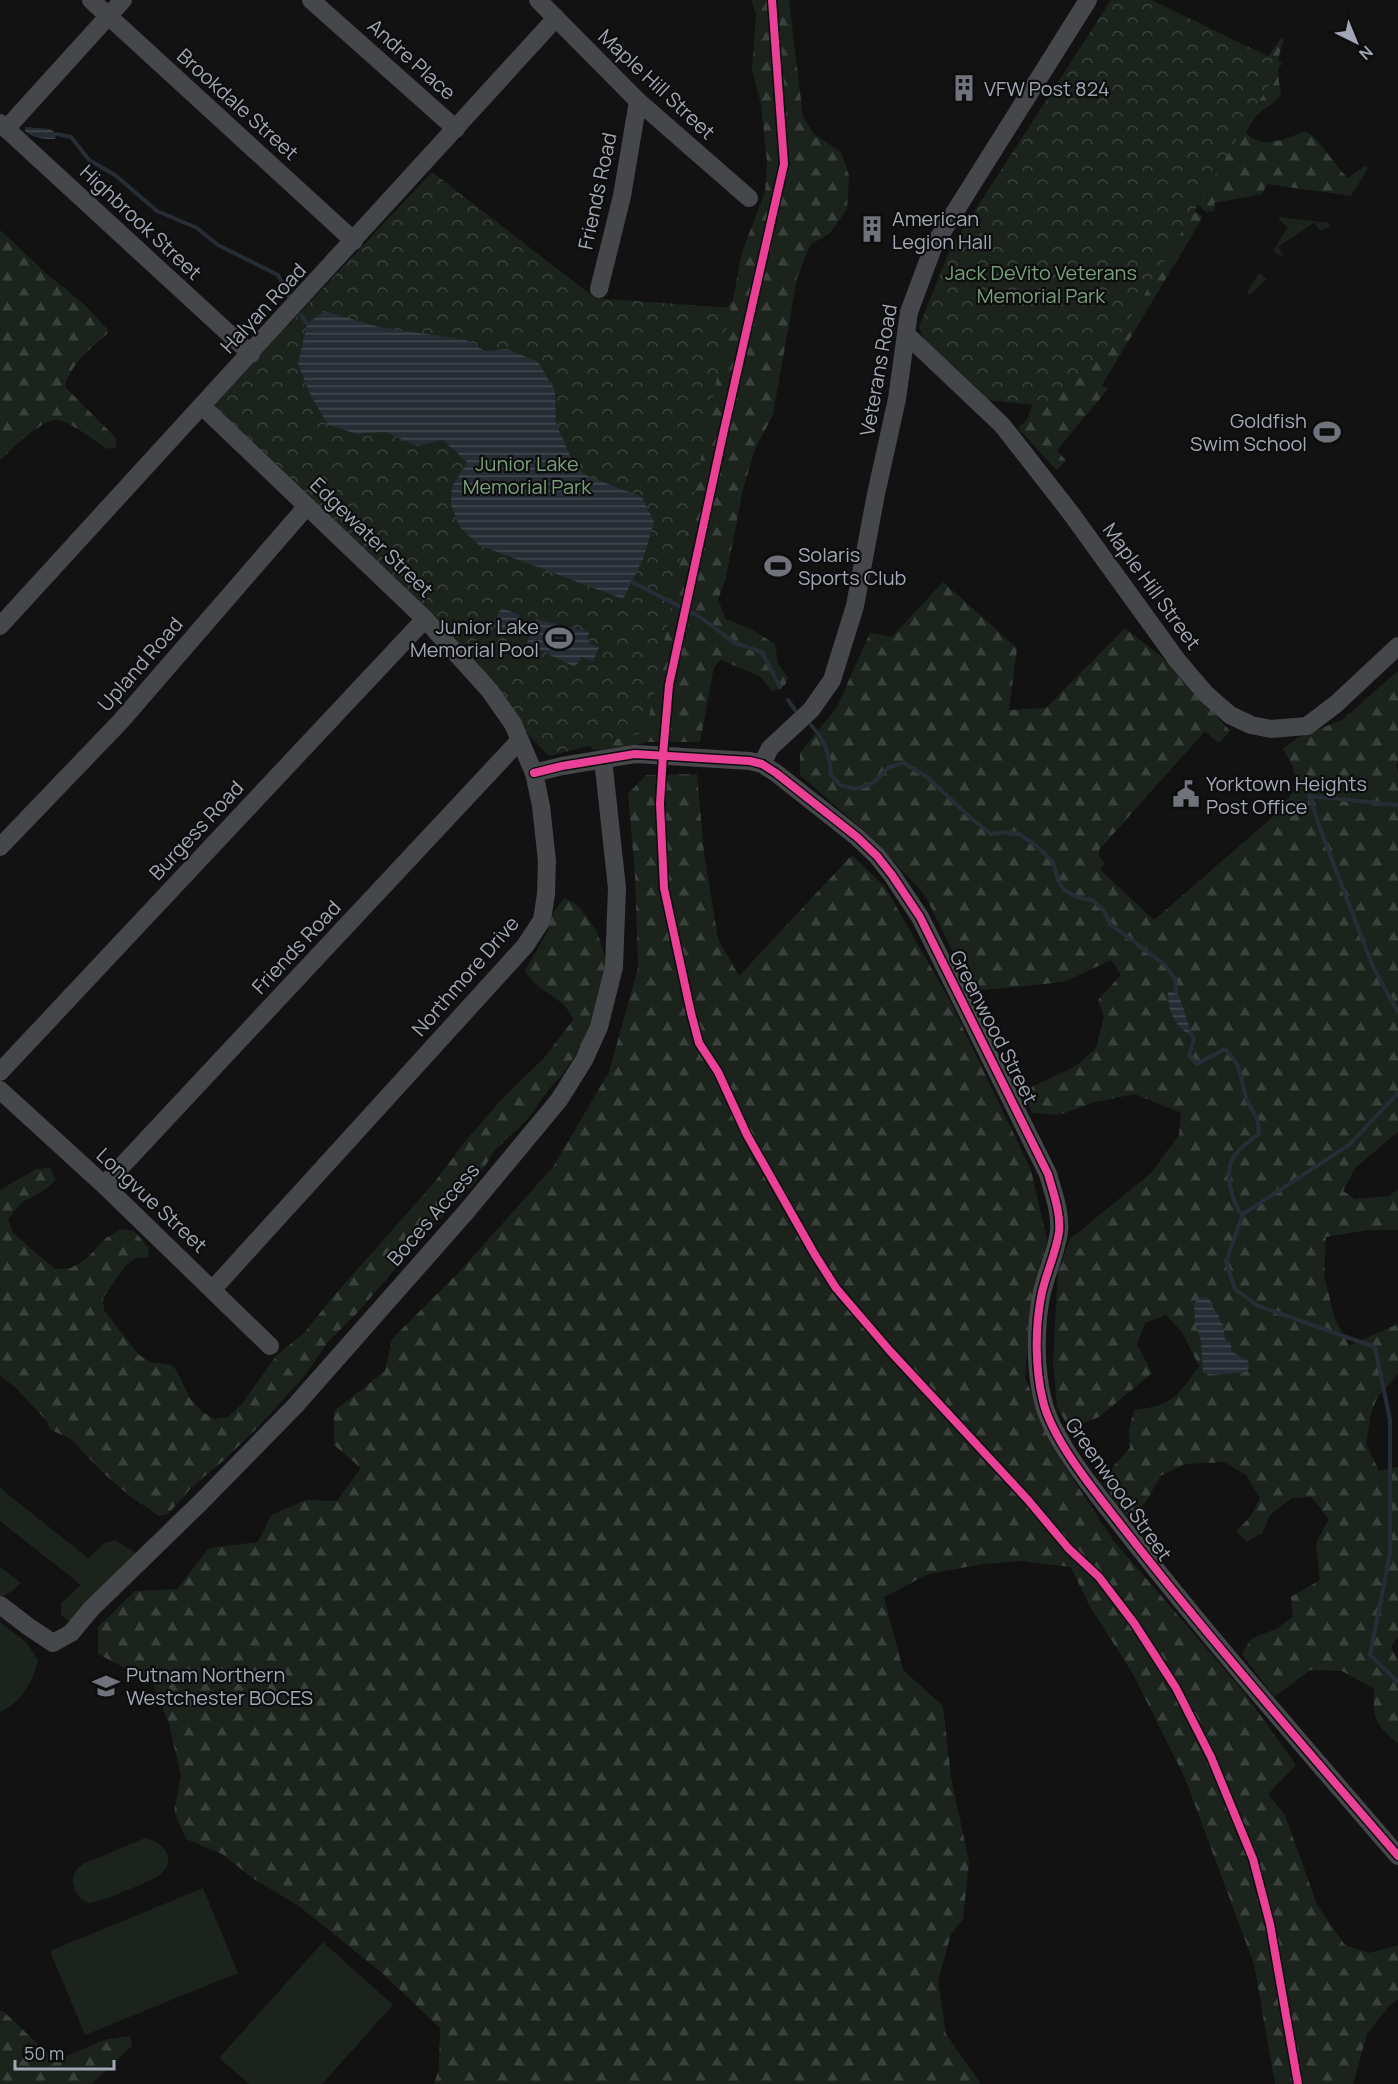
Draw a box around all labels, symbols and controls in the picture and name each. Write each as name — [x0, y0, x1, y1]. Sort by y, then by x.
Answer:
street label: Andre Place — [362, 12, 462, 106]
north arrow — [1326, 12, 1386, 72]
street label: Maple Hill Street — [593, 23, 721, 145]
text: N — [1355, 41, 1378, 65]
street label: Brookdale Street — [171, 42, 305, 166]
building icon: VFW Post 824 — [949, 73, 979, 103]
place label: VFW Post 824 — [984, 75, 1110, 102]
street label: Friends Road — [571, 130, 623, 252]
street label: Highbrook Street — [74, 159, 208, 285]
place label: American Legion Hall — [892, 205, 992, 255]
building icon: American Legion Hall — [857, 214, 887, 244]
street label: Halyan Road — [214, 257, 312, 359]
park label: Jack DeVito Veterans Memorial Park — [945, 259, 1137, 309]
street label: Veterans Road — [853, 302, 903, 438]
place label: Goldfish Swim School — [1190, 407, 1307, 457]
sports icon: Goldfish Swim School — [1312, 417, 1342, 447]
park label: Junior Lake Memorial Park — [463, 450, 592, 500]
street label: Edgewater Street — [305, 471, 439, 603]
street label: Maple Hill Street — [1097, 517, 1207, 655]
place label: Solaris Sports Club — [798, 541, 907, 591]
sports icon: Solaris Sports Club — [763, 551, 793, 581]
street label: Upland Road — [92, 611, 188, 717]
place label: Junior Lake Memorial Pool — [410, 613, 539, 663]
sports icon: Junior Lake Memorial Pool — [544, 623, 574, 653]
place label: Yorktown Heights Post Office — [1206, 770, 1367, 820]
street label: Burgess Road — [143, 774, 249, 886]
public building icon: Yorktown Heights Post Office — [1171, 779, 1201, 809]
street label: Friends Road — [246, 894, 346, 1000]
street label: Northmore Drive — [405, 910, 525, 1042]
street label: Greenwood Street — [944, 945, 1044, 1109]
street label: Longvue Street — [91, 1142, 213, 1258]
street label: Boces Access — [381, 1157, 485, 1271]
street label: Greenwood Street — [1059, 1412, 1179, 1566]
place label: Putnam Northern Westchester BOCES — [126, 1661, 313, 1711]
school or university icon: Putnam Northern Westchester BOCES — [91, 1671, 121, 1701]
scale bar — [15, 2033, 114, 2071]
text: 50 m — [24, 2041, 64, 2065]

